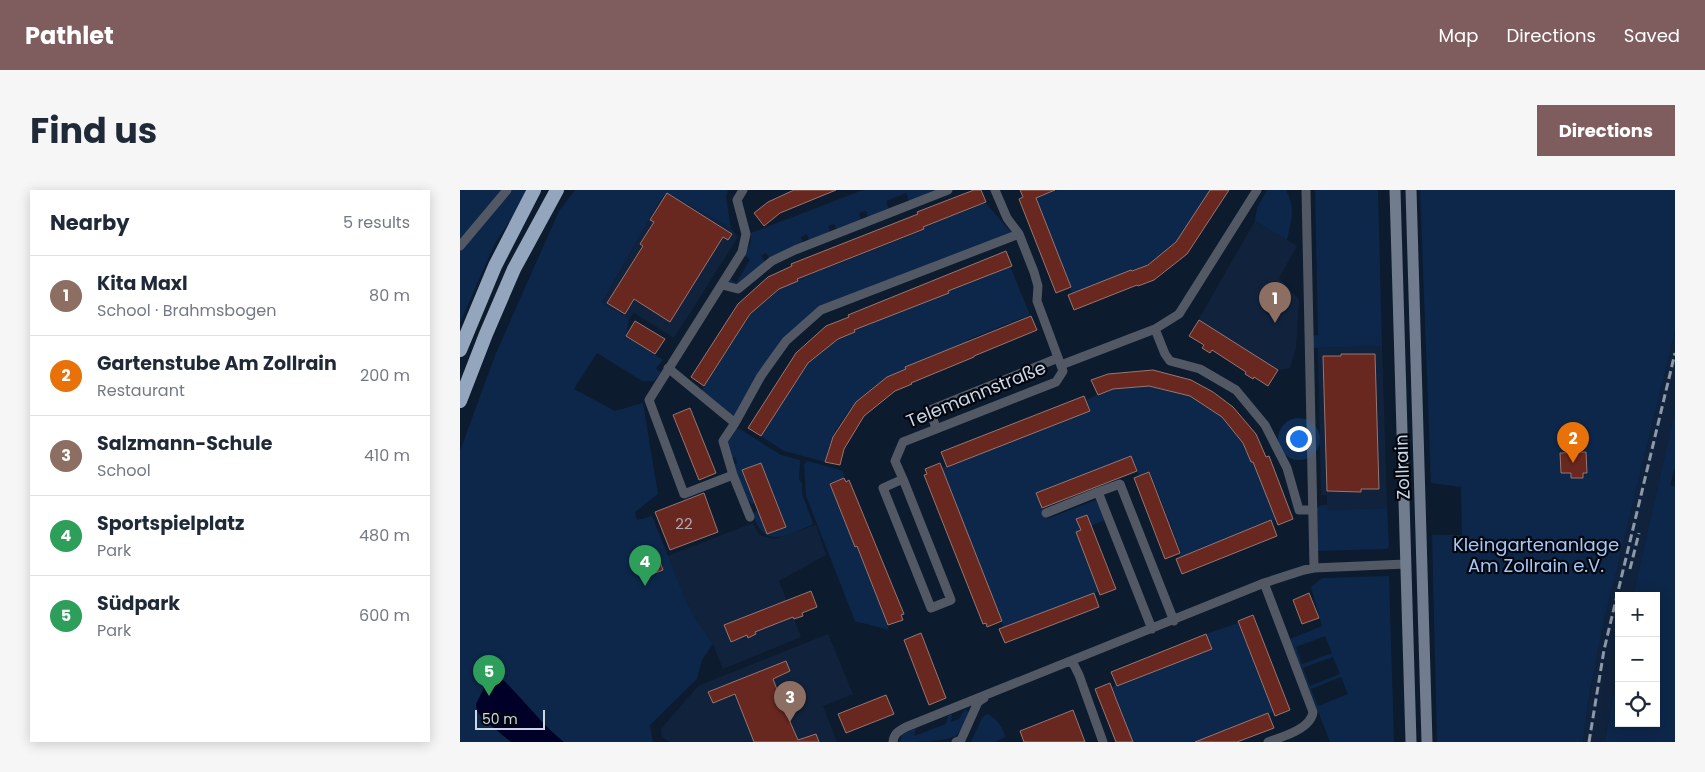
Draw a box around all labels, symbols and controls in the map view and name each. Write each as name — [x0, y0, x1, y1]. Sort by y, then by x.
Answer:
text: Pathlet — [25, 19, 114, 52]
text: Map — [1439, 23, 1478, 48]
text: Directions — [1506, 23, 1596, 48]
text: Saved — [1624, 23, 1680, 48]
button: Directions — [1537, 105, 1675, 156]
text: Find us — [30, 106, 157, 155]
text: Nearby — [50, 208, 130, 237]
text: 5 results — [343, 211, 410, 234]
text: Kita Maxl — [97, 270, 188, 297]
pin: 1 — [1259, 282, 1291, 323]
text: 1 — [63, 284, 69, 307]
text: 80 m — [369, 284, 410, 307]
text: School · Brahmsbogen — [97, 299, 276, 322]
text: Gartenstube Am Zollrain — [97, 350, 337, 377]
street label: Telemannstraße — [902, 355, 1050, 433]
text: 2 — [61, 364, 71, 387]
text: 200 m — [360, 364, 410, 387]
text: Restaurant — [97, 379, 185, 402]
pin: 2 — [1557, 422, 1589, 463]
your location — [1286, 426, 1312, 452]
text: Salzmann-Schule — [97, 430, 272, 457]
street label: Zollrain — [1388, 434, 1416, 500]
text: 3 — [61, 444, 71, 467]
text: 410 m — [364, 444, 410, 467]
text: School — [97, 459, 151, 482]
text: Sportspielplatz — [97, 510, 245, 537]
house number: 22 — [675, 513, 693, 534]
text: 4 — [61, 524, 71, 547]
text: 480 m — [359, 524, 410, 547]
park label: Kleingartenanlage Am Zollrain e.V. — [1453, 532, 1619, 578]
text: Park — [97, 539, 131, 562]
pin: 4 — [629, 545, 661, 586]
text: Südpark — [97, 590, 180, 617]
map controls — [1615, 592, 1660, 727]
button: + — [1615, 592, 1660, 637]
text: 5 — [61, 604, 71, 627]
text: 600 m — [359, 604, 410, 627]
text: Park — [97, 619, 131, 642]
button: − — [1615, 637, 1660, 682]
pin: 5 — [473, 655, 505, 696]
pin: 3 — [774, 681, 806, 722]
button: locate — [1615, 682, 1660, 727]
scale bar — [475, 707, 545, 730]
text: 50 m — [482, 709, 518, 729]

